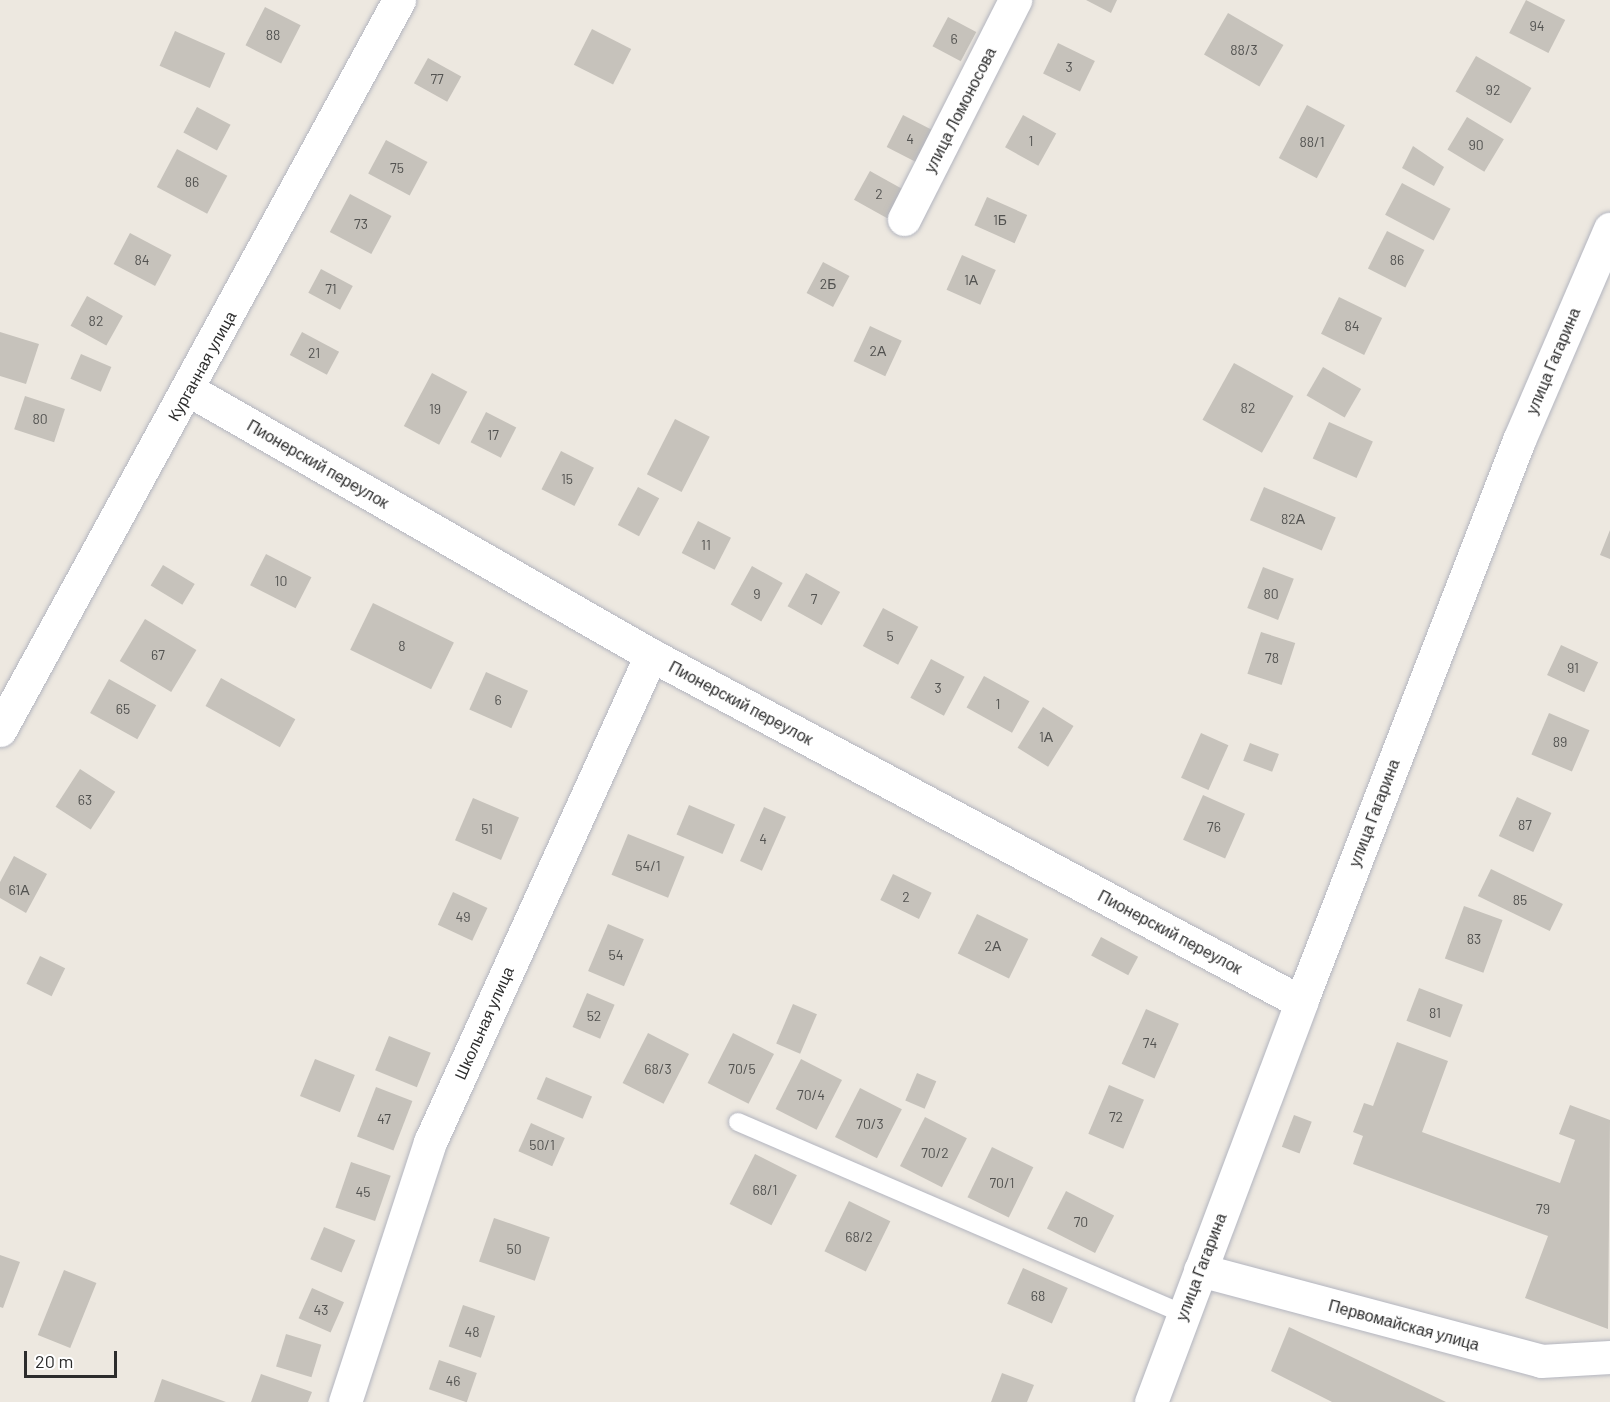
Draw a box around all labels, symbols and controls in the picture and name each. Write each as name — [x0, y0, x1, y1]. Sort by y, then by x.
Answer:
house number: 94 — [1529, 18, 1545, 34]
house number: 88 — [266, 27, 280, 43]
house number: 6 — [950, 31, 958, 47]
house number: 88/3 — [1230, 42, 1258, 58]
street label: улица Ломоносова — [920, 44, 1000, 176]
house number: 3 — [1065, 59, 1073, 75]
house number: 77 — [430, 71, 444, 87]
house number: 92 — [1486, 82, 1500, 98]
house number: 4 — [906, 131, 914, 147]
house number: 1 — [1029, 133, 1033, 149]
house number: 88/1 — [1299, 134, 1325, 150]
house number: 90 — [1468, 137, 1484, 153]
house number: 75 — [390, 160, 404, 176]
house number: 86 — [185, 174, 199, 190]
house number: 2 — [875, 186, 883, 202]
house number: 1Б — [993, 212, 1007, 228]
house number: 73 — [354, 216, 368, 232]
house number: 84 — [134, 252, 150, 268]
house number: 86 — [1390, 252, 1404, 268]
house number: 1А — [964, 272, 978, 288]
house number: 2Б — [820, 276, 836, 292]
house number: 71 — [325, 281, 337, 297]
street label: улица Гагарина — [1522, 305, 1584, 417]
street label: Курганная улица — [164, 308, 240, 424]
house number: 82 — [89, 313, 103, 329]
house number: 84 — [1344, 318, 1360, 334]
house number: 2А — [870, 343, 886, 359]
house number: 21 — [308, 345, 320, 361]
house number: 82 — [1241, 400, 1255, 416]
house number: 19 — [429, 401, 441, 417]
house number: 80 — [32, 411, 48, 427]
street label: Пионерский переулок — [244, 416, 392, 512]
house number: 17 — [487, 427, 499, 443]
house number: 15 — [561, 471, 573, 487]
house number: 82А — [1281, 511, 1305, 527]
house number: 11 — [701, 537, 711, 553]
house number: 10 — [275, 573, 287, 589]
house number: 9 — [753, 586, 761, 602]
house number: 80 — [1263, 586, 1279, 602]
house number: 7 — [811, 591, 817, 607]
house number: 5 — [886, 628, 894, 644]
house number: 8 — [398, 638, 406, 654]
house number: 67 — [151, 647, 165, 663]
house number: 78 — [1265, 650, 1279, 666]
street label: Пионерский переулок — [666, 657, 816, 749]
house number: 91 — [1567, 660, 1579, 676]
house number: 3 — [934, 680, 942, 696]
house number: 6 — [494, 692, 502, 708]
house number: 1 — [996, 696, 1000, 712]
house number: 65 — [116, 701, 130, 717]
house number: 1А — [1039, 729, 1053, 745]
house number: 89 — [1553, 734, 1567, 750]
street label: улица Гагарина — [1345, 756, 1403, 870]
house number: 63 — [78, 792, 92, 808]
house number: 87 — [1518, 817, 1532, 833]
house number: 76 — [1207, 819, 1221, 835]
house number: 51 — [481, 821, 493, 837]
house number: 4 — [759, 831, 767, 847]
house number: 54/1 — [635, 858, 661, 874]
house number: 61А — [8, 882, 30, 898]
street label: Пионерский переулок — [1095, 886, 1245, 978]
house number: 2 — [902, 889, 910, 905]
house number: 85 — [1513, 892, 1527, 908]
house number: 49 — [455, 909, 471, 925]
house number: 83 — [1467, 931, 1481, 947]
house number: 2А — [985, 938, 1001, 954]
house number: 54 — [609, 947, 623, 963]
street label: Школьная улица — [450, 964, 518, 1082]
house number: 81 — [1429, 1005, 1441, 1021]
house number: 52 — [587, 1008, 601, 1024]
house number: 74 — [1143, 1035, 1157, 1051]
house number: 68/3 — [644, 1061, 672, 1077]
house number: 70/5 — [728, 1061, 756, 1077]
house number: 70/4 — [797, 1087, 825, 1103]
house number: 72 — [1109, 1109, 1123, 1125]
house number: 47 — [377, 1111, 391, 1127]
house number: 70/3 — [856, 1116, 884, 1132]
house number: 50/1 — [529, 1137, 555, 1153]
house number: 70/2 — [921, 1145, 949, 1161]
house number: 70/1 — [989, 1175, 1015, 1191]
house number: 68/1 — [752, 1182, 778, 1198]
house number: 45 — [356, 1184, 370, 1200]
house number: 79 — [1536, 1201, 1550, 1217]
street label: улица Гагарина — [1172, 1210, 1230, 1324]
house number: 70 — [1074, 1214, 1088, 1230]
house number: 68/2 — [845, 1229, 873, 1245]
house number: 50 — [506, 1241, 522, 1257]
house number: 68 — [1031, 1288, 1045, 1304]
street label: Первомайская улица — [1326, 1296, 1482, 1354]
house number: 43 — [314, 1302, 328, 1318]
house number: 48 — [464, 1324, 480, 1340]
scale bar — [27, 1339, 120, 1377]
text: 20 m — [35, 1350, 73, 1372]
house number: 46 — [446, 1373, 460, 1389]

